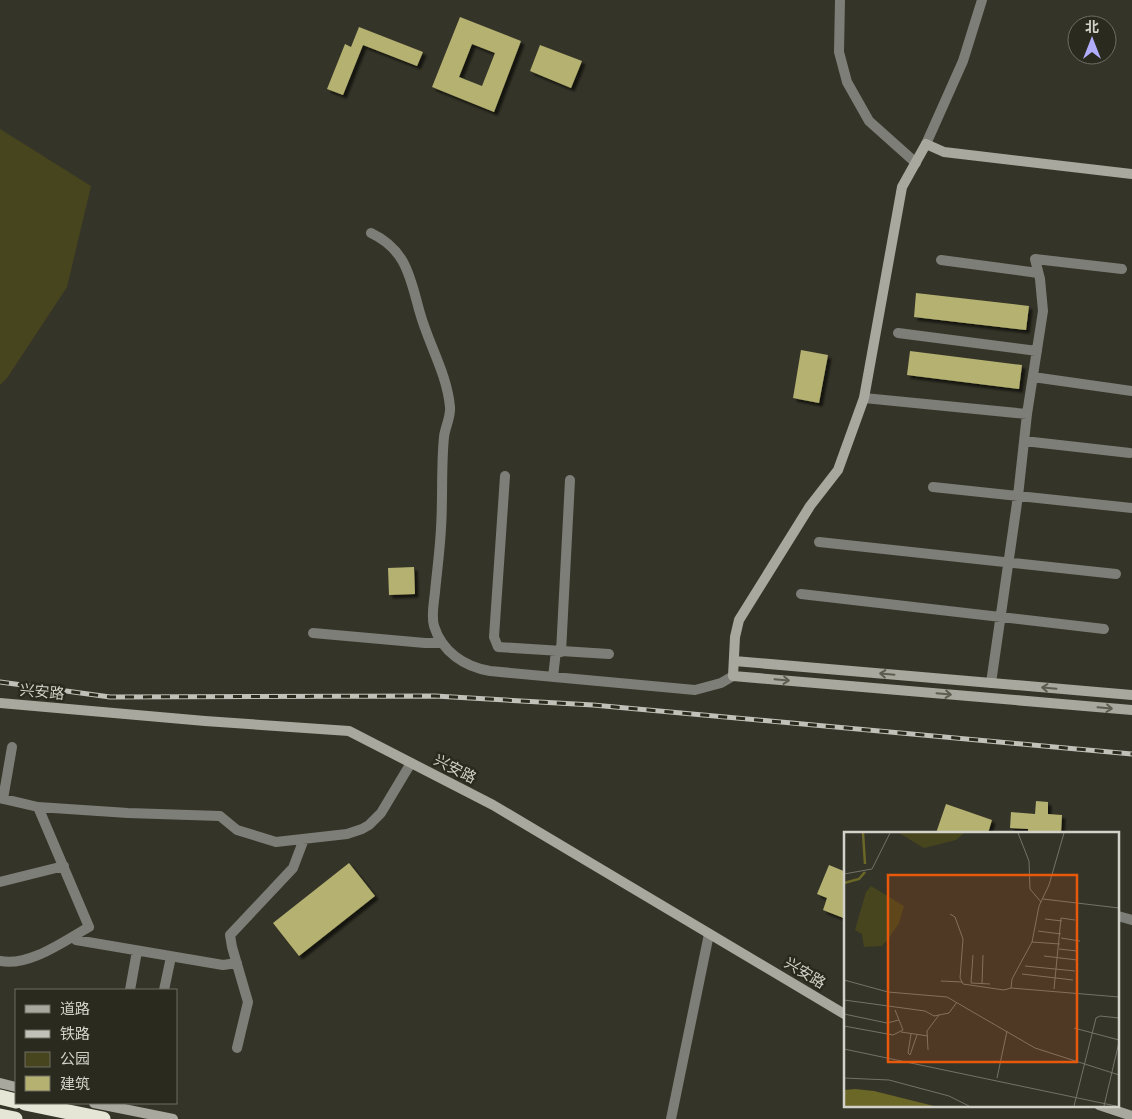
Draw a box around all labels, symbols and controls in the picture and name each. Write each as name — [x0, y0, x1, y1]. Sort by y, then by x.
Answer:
north arrow — [1067, 15, 1117, 65]
text: 北 — [1085, 19, 1099, 35]
one-way arrow — [879, 669, 895, 679]
one-way arrow — [773, 675, 789, 685]
street label: 兴安路 — [19, 681, 65, 703]
one-way arrow — [1041, 683, 1057, 693]
one-way arrow — [935, 689, 951, 699]
one-way arrow — [1097, 703, 1113, 712]
street label: 兴安路 — [431, 751, 479, 787]
inset map — [844, 832, 1120, 1106]
street label: 兴安路 — [781, 954, 829, 992]
legend — [15, 989, 178, 1104]
text: 道路 — [60, 1000, 90, 1018]
text: 铁路 — [60, 1025, 90, 1043]
text: 公园 — [60, 1050, 90, 1068]
text: 建筑 — [60, 1075, 90, 1093]

